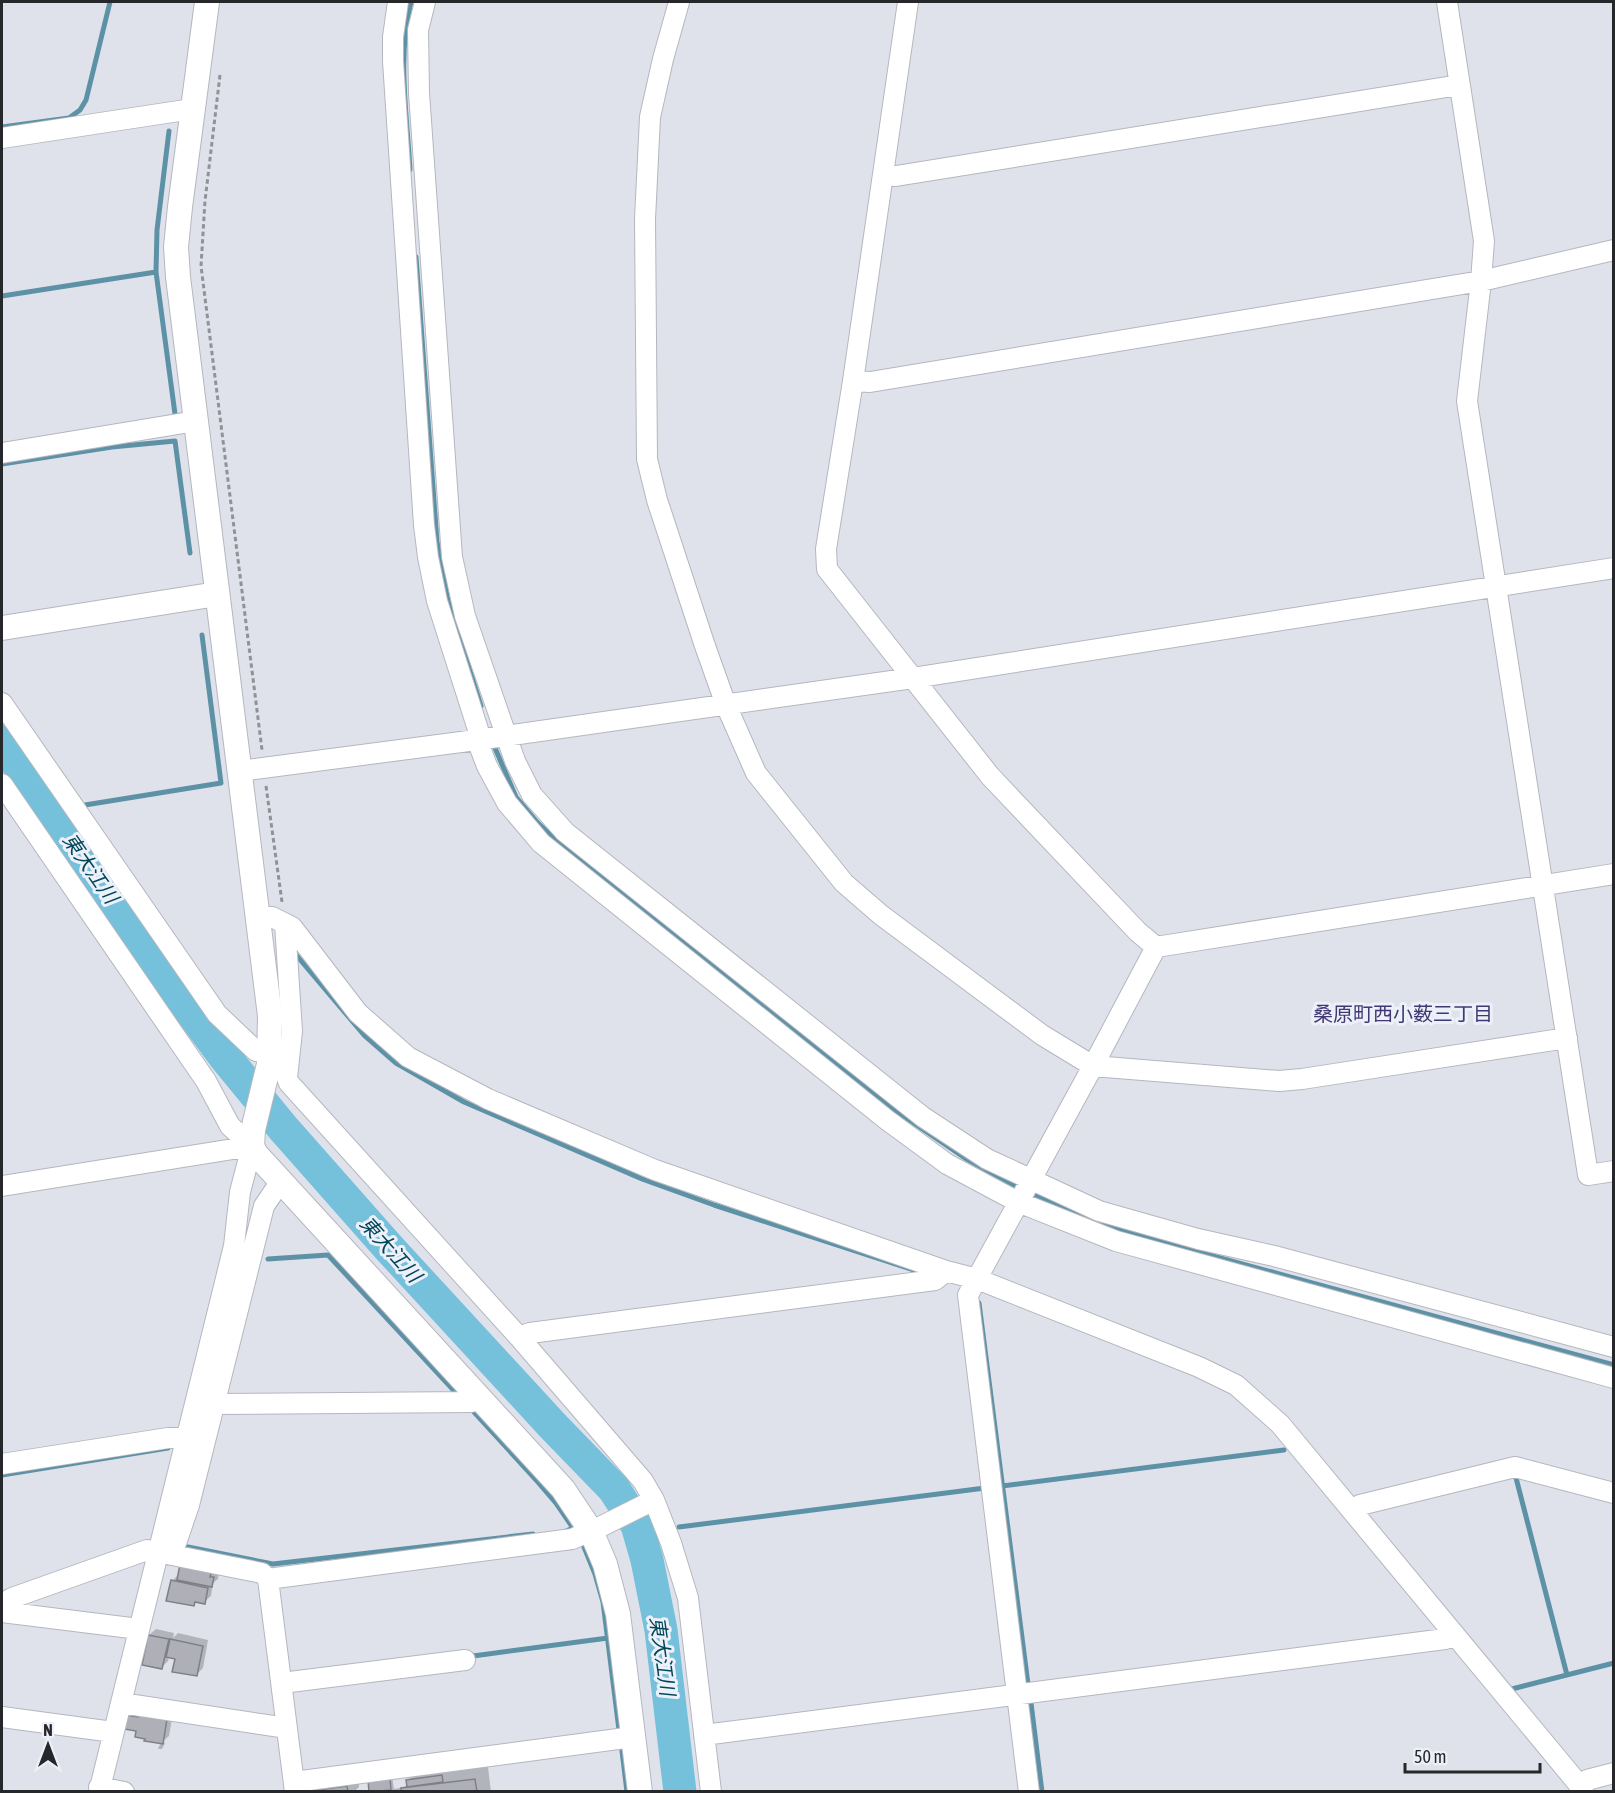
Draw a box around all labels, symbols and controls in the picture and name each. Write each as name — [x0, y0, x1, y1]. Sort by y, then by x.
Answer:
water label: 東大江川 — [59, 829, 125, 909]
district label: 桑原町西小薮三丁目 — [1313, 1002, 1493, 1025]
water label: 東大江川 — [356, 1212, 428, 1288]
water label: 東大江川 — [646, 1615, 680, 1699]
north arrow — [18, 1715, 78, 1775]
text: N — [43, 1721, 53, 1739]
scale bar — [1405, 1736, 1540, 1774]
text: 50 m — [1414, 1746, 1446, 1767]

